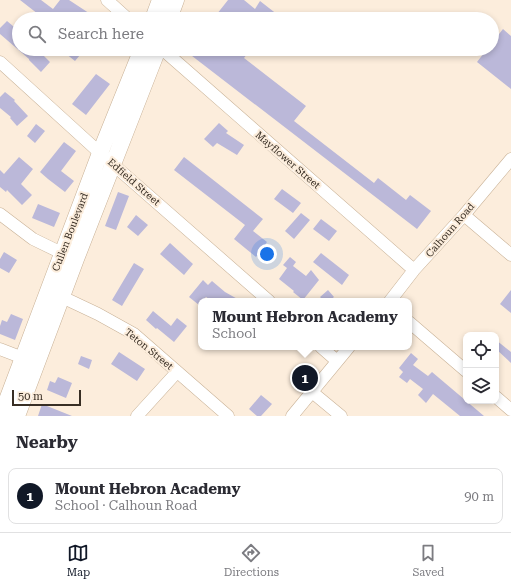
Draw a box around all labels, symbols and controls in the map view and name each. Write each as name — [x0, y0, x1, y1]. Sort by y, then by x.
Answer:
search box — [12, 12, 499, 56]
icon: search — [26, 23, 48, 45]
text: Search here — [58, 25, 144, 43]
street label: Mayflower Street — [253, 129, 323, 191]
street label: Edfield Street — [106, 156, 163, 208]
street label: Cullen Boulevard — [50, 191, 90, 273]
street label: Calhoun Road — [424, 200, 477, 259]
your location — [257, 244, 277, 264]
popup — [198, 298, 412, 350]
text: Mount Hebron Academy — [212, 308, 398, 326]
street label: Teton Street — [123, 326, 176, 372]
text: School — [212, 326, 256, 341]
map controls — [463, 332, 499, 404]
button: locate — [463, 332, 499, 368]
pin: 1 — [292, 363, 318, 393]
button: layers — [463, 368, 499, 404]
scale bar — [12, 388, 81, 407]
text: 50 m — [18, 390, 43, 403]
text: Nearby — [16, 432, 78, 452]
text: Mount Hebron Academy — [55, 480, 240, 498]
text: 1 — [26, 489, 34, 504]
text: 90 m — [464, 489, 494, 504]
text: School · Calhoun Road — [55, 498, 197, 513]
tab: Map — [67, 542, 90, 579]
tab: Directions — [224, 542, 279, 579]
tab: Saved — [412, 542, 444, 579]

